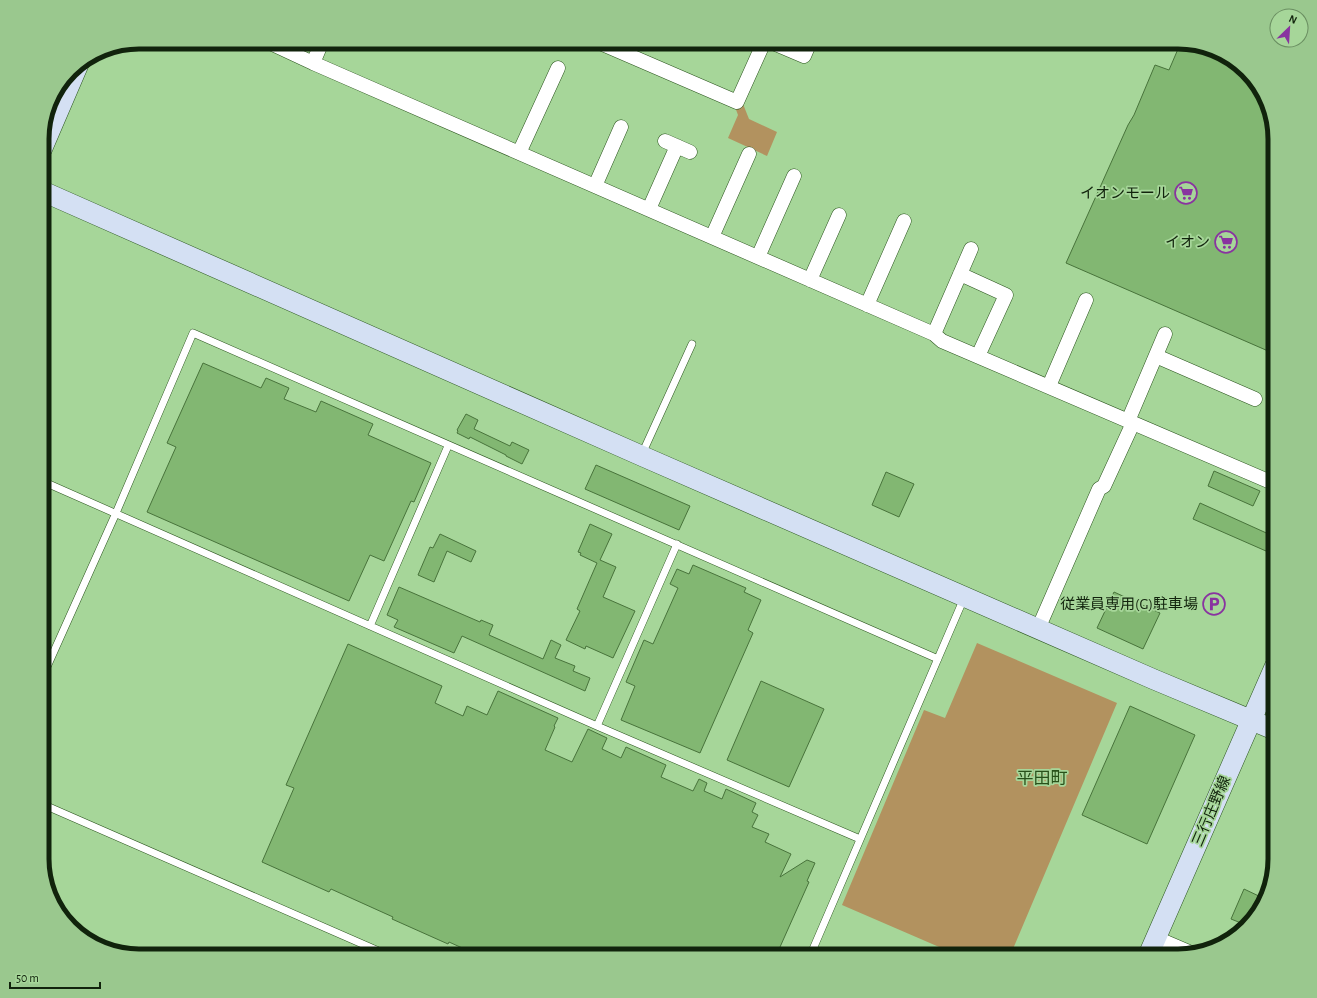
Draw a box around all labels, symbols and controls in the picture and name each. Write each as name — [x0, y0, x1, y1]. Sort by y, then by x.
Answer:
north arrow — [1269, 8, 1309, 48]
text: N — [1287, 13, 1299, 26]
supermarket icon: イオンモール — [1173, 180, 1199, 206]
place label: イオンモール — [1080, 186, 1170, 201]
supermarket icon: イオン — [1213, 229, 1239, 255]
place label: イオン — [1165, 235, 1210, 250]
parking icon: 従業員専用(G)駐車場 — [1201, 591, 1227, 617]
place label: 従業員専用(G)駐車場 — [1060, 596, 1198, 612]
district label: 平田町 — [1017, 770, 1068, 787]
street label: 三行庄野線 — [1189, 773, 1233, 849]
scale bar — [10, 964, 100, 990]
text: 50 m — [16, 972, 39, 984]

